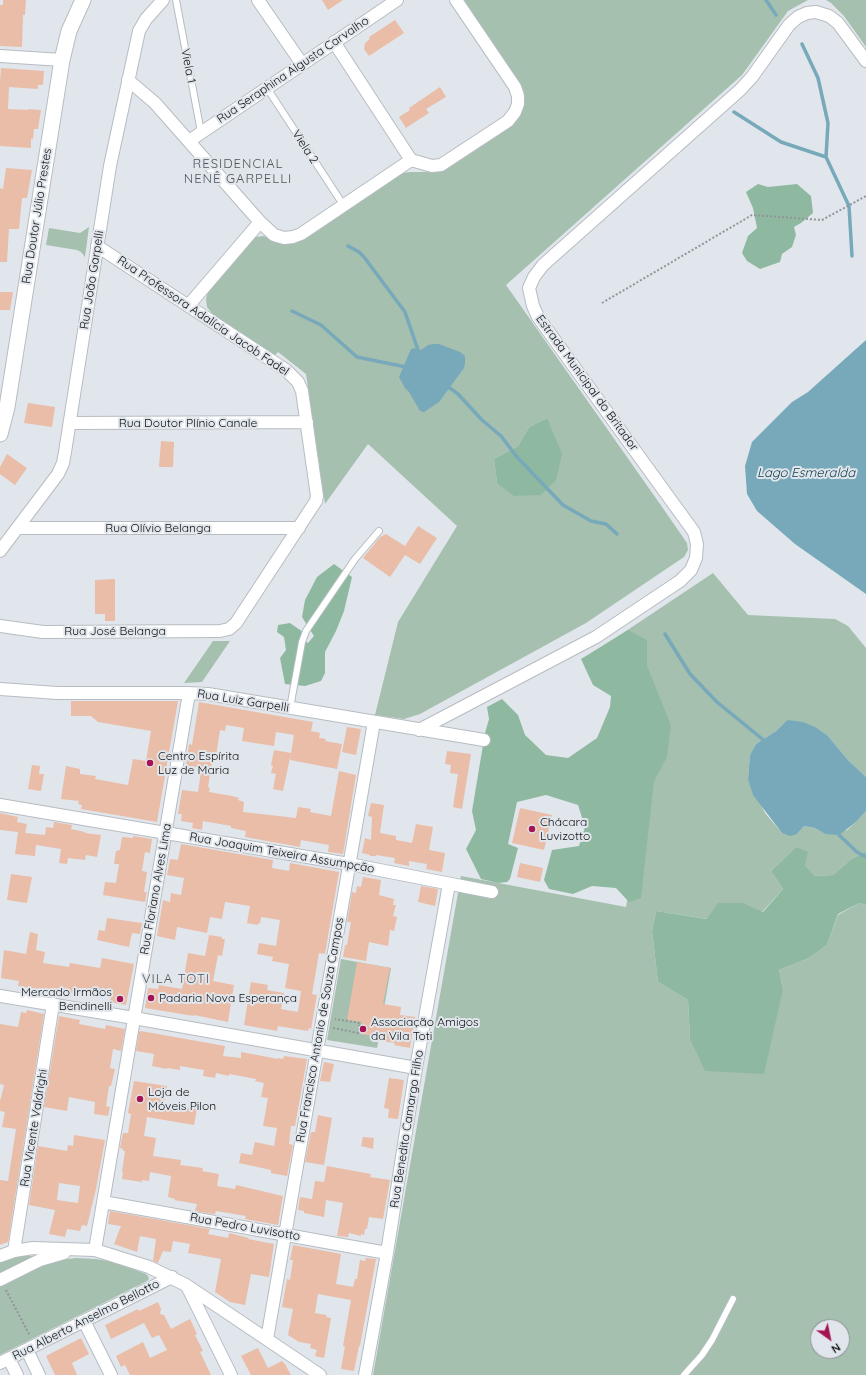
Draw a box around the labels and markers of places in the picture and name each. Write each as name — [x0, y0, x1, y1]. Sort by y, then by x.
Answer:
place label: Centro Espírita Luz de Maria — [158, 749, 239, 777]
marker: Centro Espírita Luz de Maria — [145, 758, 155, 768]
place label: Chácara Luvizotto — [540, 815, 590, 843]
marker: Chácara Luvizotto — [527, 824, 537, 834]
place label: Mercado Irmãos Bendinelli — [21, 985, 112, 1013]
place label: Padaria Nova Esperança — [159, 991, 297, 1005]
marker: Padaria Nova Esperança — [146, 993, 156, 1003]
marker: Mercado Irmãos Bendinelli — [115, 994, 125, 1004]
place label: Associação Amigos da Vila Toti — [371, 1015, 479, 1043]
marker: Associação Amigos da Vila Toti — [358, 1024, 368, 1034]
place label: Loja de Móveis Pilon — [148, 1085, 216, 1113]
marker: Loja de Móveis Pilon — [135, 1094, 145, 1104]

